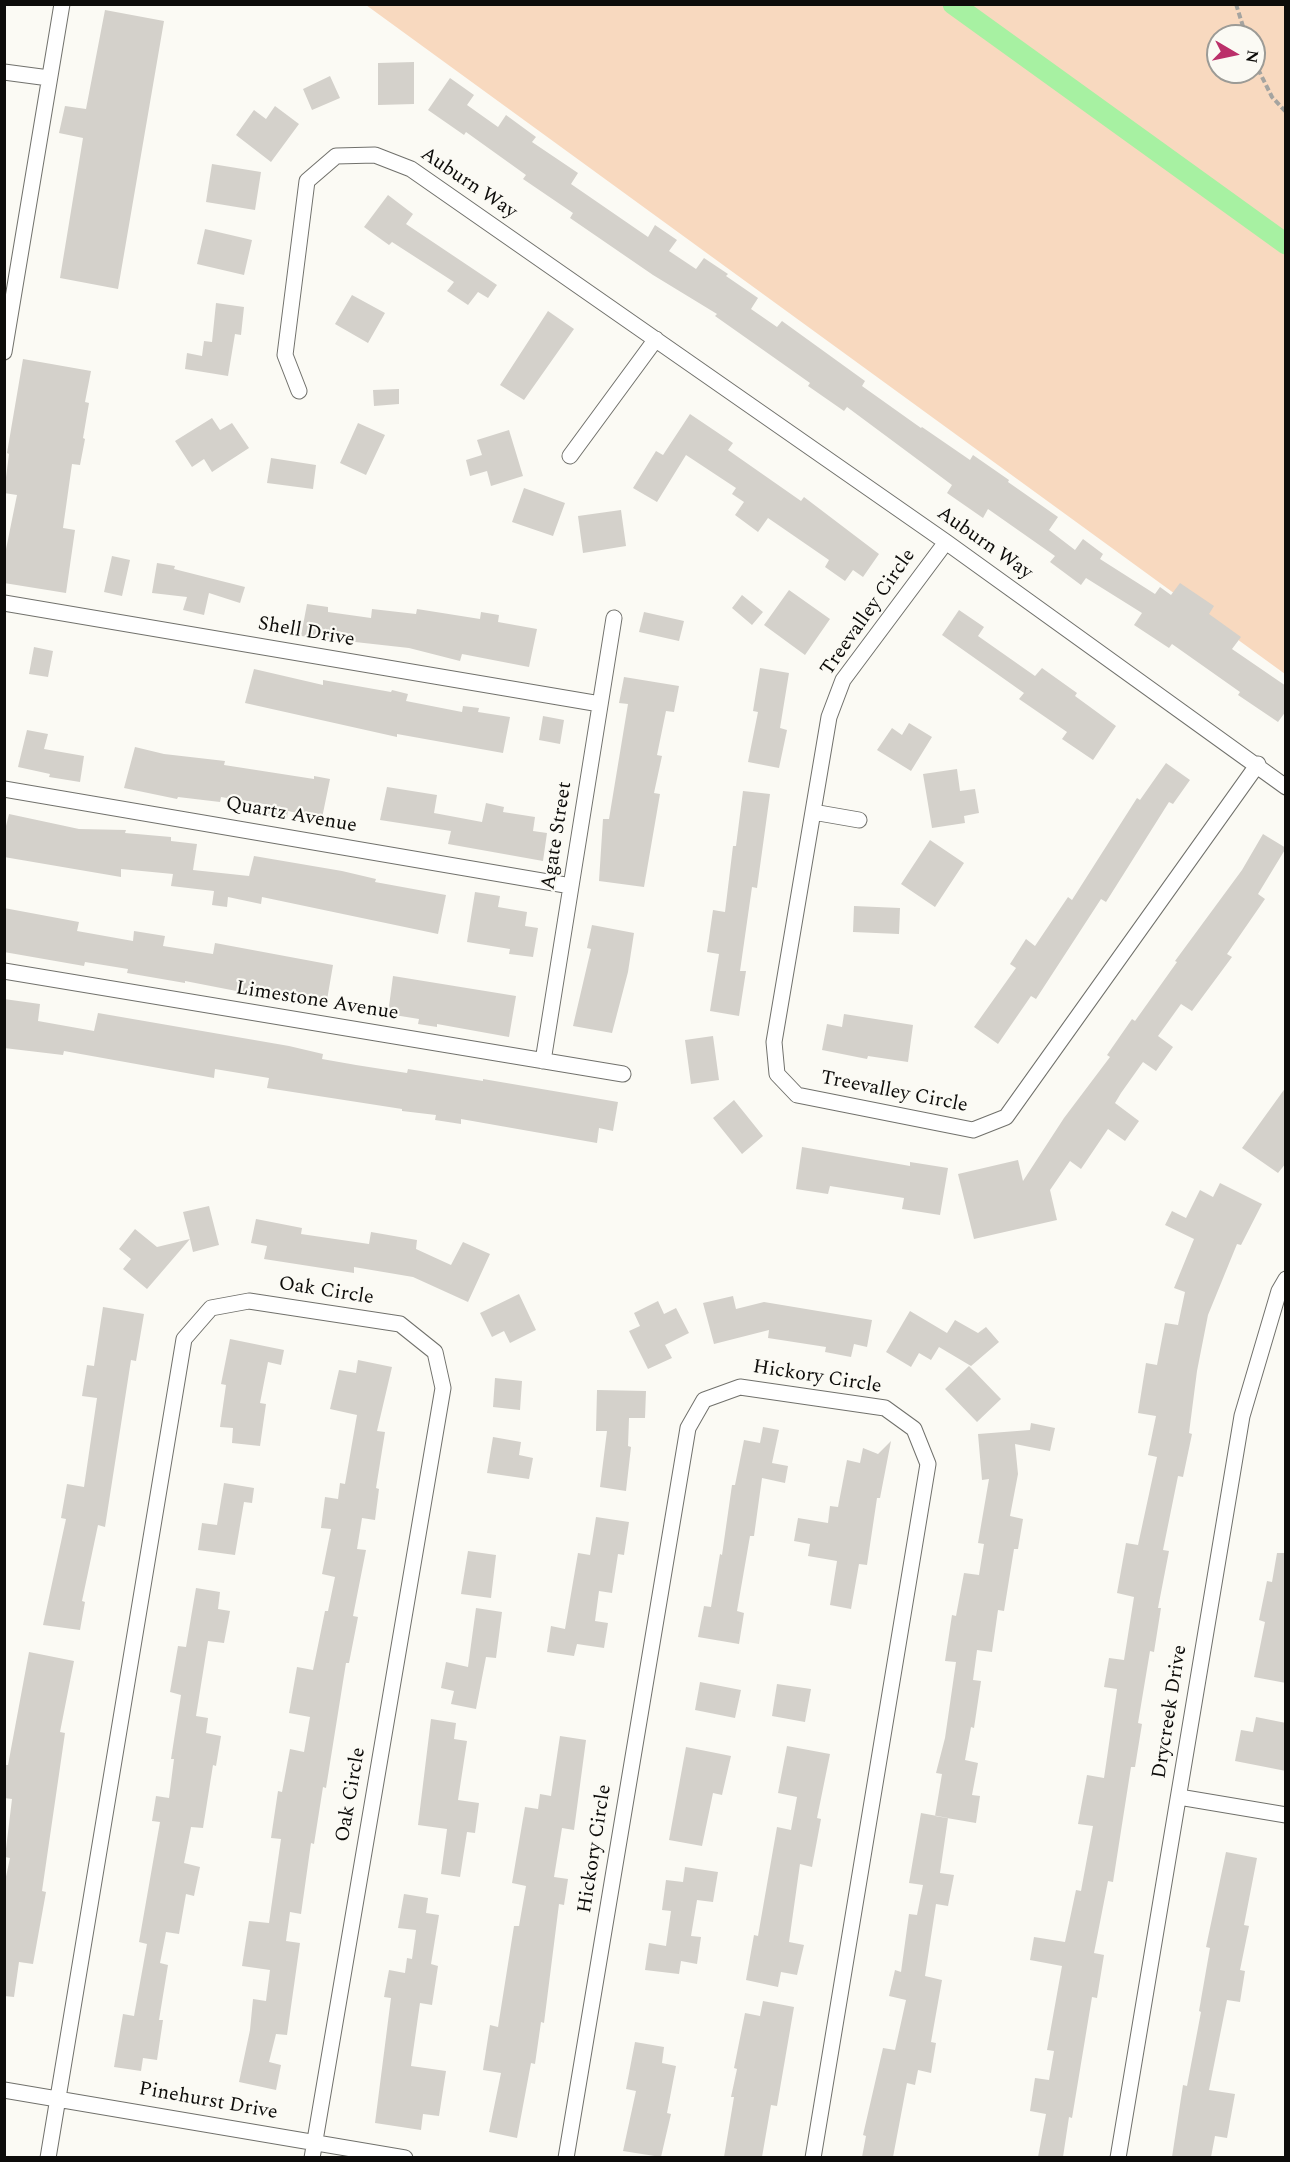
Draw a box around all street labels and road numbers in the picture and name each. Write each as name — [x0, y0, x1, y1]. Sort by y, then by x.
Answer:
street label: Auburn Way — [415, 143, 521, 225]
street label: Auburn Way — [932, 502, 1036, 586]
street label: Treevalley Circle — [816, 545, 922, 681]
street label: Shell Drive — [256, 613, 356, 653]
street label: Agate Street — [538, 780, 578, 892]
street label: Quartz Avenue — [224, 793, 358, 839]
street label: Limestone Avenue — [234, 977, 400, 1027]
street label: Treevalley Circle — [818, 1067, 970, 1119]
street label: Oak Circle — [277, 1273, 375, 1311]
street label: Hickory Circle — [751, 1356, 883, 1400]
street label: Drycreek Drive — [1149, 1643, 1193, 1781]
street label: Oak Circle — [332, 1746, 372, 1844]
street label: Hickory Circle — [574, 1783, 618, 1915]
street label: Pinehurst Drive — [137, 2078, 279, 2126]

